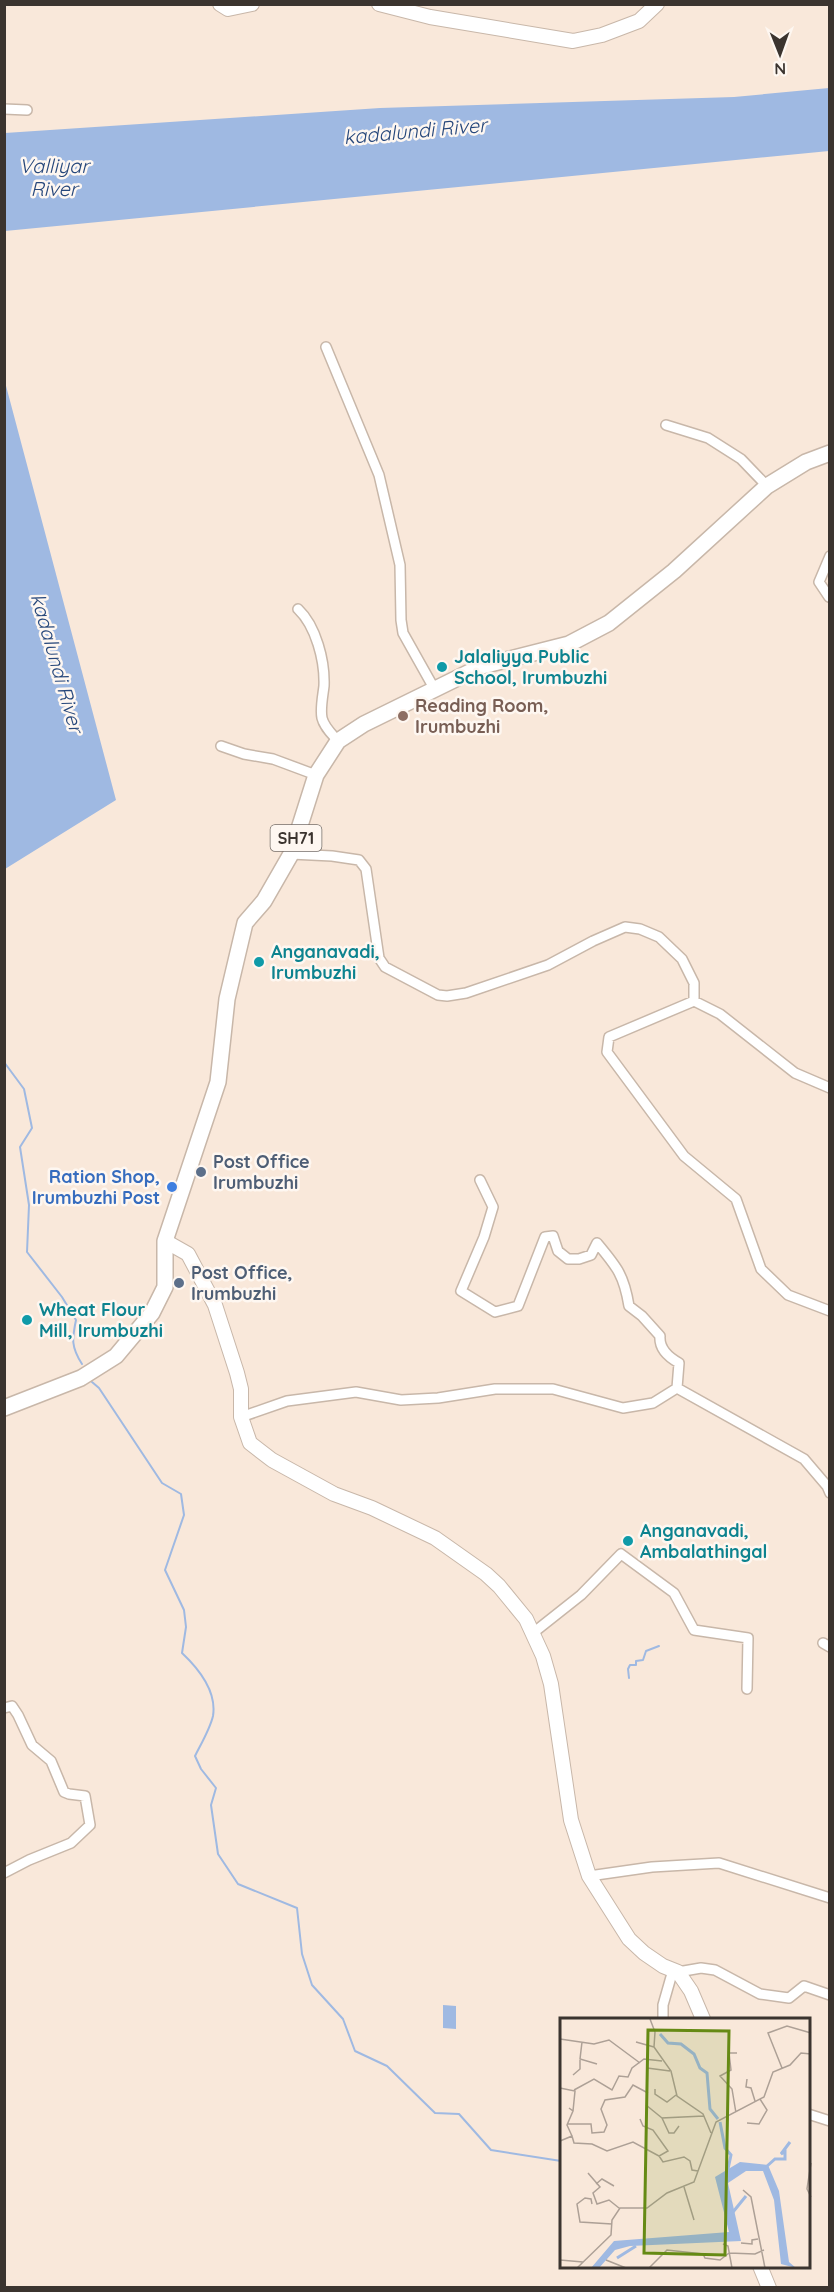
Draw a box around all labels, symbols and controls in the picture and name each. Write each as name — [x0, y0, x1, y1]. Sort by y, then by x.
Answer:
north arrow — [750, 24, 810, 84]
text: N — [774, 59, 786, 79]
water label: kadalundi River — [342, 112, 490, 149]
water label: Valliyar River — [19, 153, 91, 201]
water label: kadalundi River — [26, 590, 90, 737]
place label: Jalaliyya Public School, Irumbuzhi — [454, 645, 607, 689]
marker: Jalaliyya Public School, Irumbuzhi — [435, 660, 449, 674]
place label: Reading Room, Irumbuzhi — [415, 694, 548, 738]
marker: Reading Room, Irumbuzhi — [396, 709, 410, 723]
road number: SH71 — [270, 825, 322, 851]
place label: Anganavadi, Irumbuzhi — [271, 940, 380, 984]
marker: Anganavadi, Irumbuzhi — [252, 955, 266, 969]
place label: Post Office Irumbuzhi — [213, 1150, 310, 1194]
place label: Ration Shop, Irumbuzhi Post — [32, 1165, 160, 1209]
marker: Post Office Irumbuzhi — [194, 1165, 208, 1179]
marker: Ration Shop, Irumbuzhi Post — [165, 1180, 179, 1194]
place label: Post Office, Irumbuzhi — [191, 1261, 293, 1305]
marker: Post Office, Irumbuzhi — [172, 1276, 186, 1290]
place label: Wheat Flour Mill, Irumbuzhi — [39, 1298, 163, 1342]
marker: Wheat Flour Mill, Irumbuzhi — [20, 1313, 34, 1327]
place label: Anganavadi, Ambalathingal — [640, 1519, 767, 1563]
marker: Anganavadi, Ambalathingal — [621, 1534, 635, 1548]
inset map — [560, 2018, 810, 2268]

